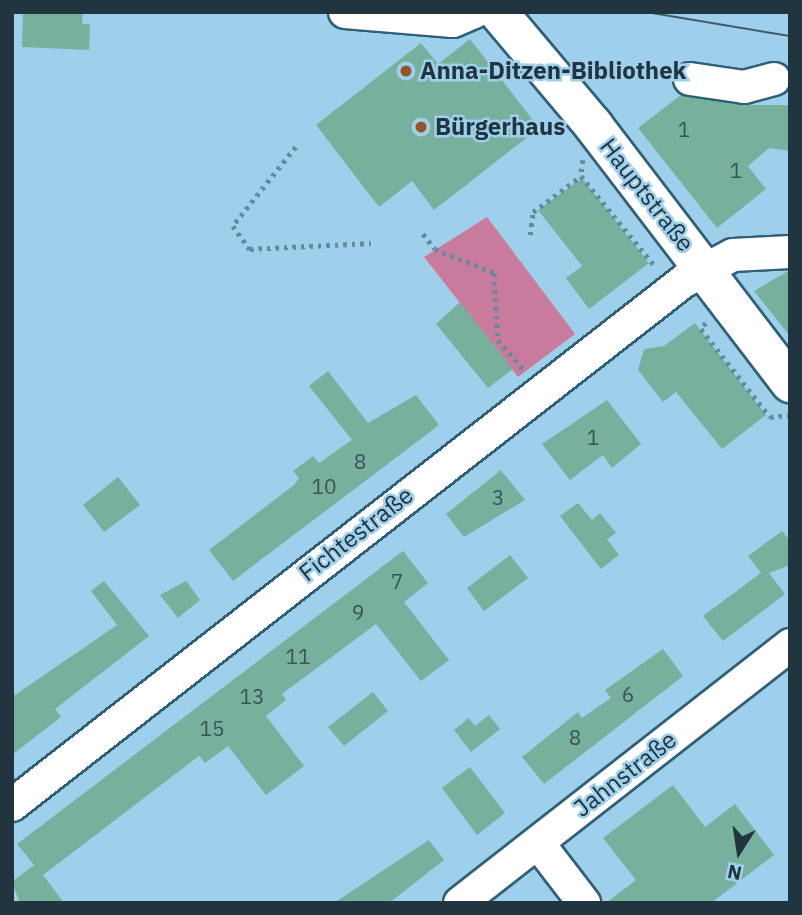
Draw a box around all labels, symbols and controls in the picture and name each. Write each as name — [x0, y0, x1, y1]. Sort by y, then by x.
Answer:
place label: Anna-Ditzen-Bibliothek — [420, 57, 686, 85]
marker: Anna-Ditzen-Bibliothek — [398, 63, 414, 79]
place label: Bürgerhaus — [435, 113, 565, 141]
house number: 1 — [678, 116, 690, 142]
marker: Bürgerhaus — [413, 119, 429, 135]
street label: Hauptstraße — [594, 133, 700, 257]
house number: 1 — [730, 157, 742, 183]
house number: 1 — [587, 424, 599, 450]
house number: 8 — [354, 448, 366, 474]
house number: 10 — [311, 473, 337, 499]
street label: Fichtestraße — [293, 481, 419, 587]
house number: 3 — [492, 484, 504, 510]
house number: 7 — [391, 568, 403, 594]
house number: 9 — [352, 599, 364, 625]
house number: 11 — [285, 643, 311, 669]
house number: 6 — [622, 681, 634, 707]
house number: 13 — [239, 683, 265, 709]
house number: 15 — [199, 715, 225, 741]
house number: 8 — [569, 724, 581, 750]
street label: Jahnstraße — [568, 725, 682, 823]
north arrow — [704, 817, 774, 887]
text: N — [725, 859, 744, 886]

